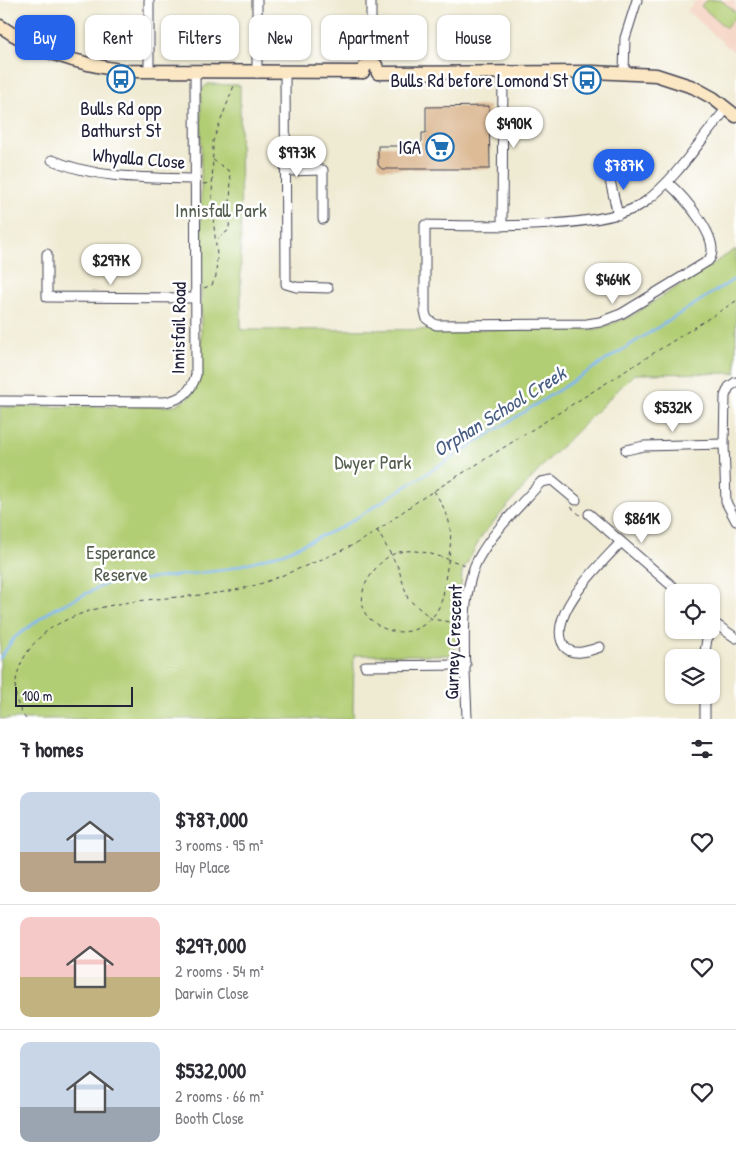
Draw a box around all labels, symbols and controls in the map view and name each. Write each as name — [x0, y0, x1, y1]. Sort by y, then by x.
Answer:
chip: Buy — [15, 15, 75, 60]
chip: Rent — [85, 15, 151, 60]
chip: Filters — [161, 15, 239, 60]
chip: New — [249, 15, 311, 60]
chip: Apartment — [321, 15, 427, 60]
chip: House — [437, 15, 510, 60]
bus stop icon: Bulls Rd opp Bathurst St — [106, 64, 136, 94]
bus stop icon: Bulls Rd before Lomond St — [572, 65, 602, 95]
place label: Bulls Rd before Lomond St — [390, 67, 568, 93]
place label: Bulls Rd opp Bathurst St — [80, 95, 162, 143]
pin: $490K — [479, 106, 549, 149]
text: $490K — [496, 112, 532, 134]
supermarket icon: IGA — [425, 132, 455, 162]
place label: IGA — [398, 134, 421, 160]
pin: $973K — [262, 136, 332, 178]
street label: Whyalla Close — [91, 141, 187, 175]
text: $973K — [278, 141, 316, 163]
pin: $787K — [589, 148, 659, 191]
text: $787K — [604, 154, 644, 176]
park label: Innisfall Park — [175, 197, 267, 223]
pin: $297K — [76, 244, 146, 286]
text: $297K — [92, 249, 130, 271]
pin: $464K — [578, 262, 648, 305]
text: $464K — [596, 268, 630, 290]
street label: Innisfail Road — [164, 281, 192, 374]
water label: Orphan School Creek — [428, 359, 572, 463]
pin: $532K — [638, 390, 708, 433]
text: $532K — [654, 396, 692, 418]
park label: Dwyer Park — [335, 449, 412, 475]
pin: $861K — [607, 502, 677, 544]
text: $861K — [624, 507, 660, 529]
park label: Esperance Reserve — [86, 539, 156, 587]
street label: Gurney Crescent — [438, 583, 468, 700]
map controls — [665, 584, 720, 704]
button: locate — [665, 584, 720, 639]
button: layers — [665, 649, 720, 704]
scale bar — [15, 684, 132, 707]
text: 100 m — [22, 686, 52, 705]
text: 7 homes — [20, 735, 83, 764]
icon: filters — [688, 735, 716, 763]
text: $787,000 — [175, 805, 248, 834]
icon: home — [60, 812, 120, 872]
icon: heart — [688, 828, 716, 856]
text: 3 rooms · 95 m² — [175, 834, 263, 856]
text: Hay Place — [175, 856, 230, 878]
text: $297,000 — [175, 931, 246, 960]
icon: home — [60, 937, 120, 997]
icon: heart — [688, 953, 716, 981]
text: 2 rooms · 54 m² — [175, 960, 264, 982]
text: Darwin Close — [175, 982, 249, 1004]
text: $532,000 — [175, 1056, 246, 1085]
icon: home — [60, 1062, 120, 1122]
icon: heart — [688, 1078, 716, 1106]
text: 2 rooms · 66 m² — [175, 1085, 264, 1107]
text: Booth Close — [175, 1107, 244, 1129]

